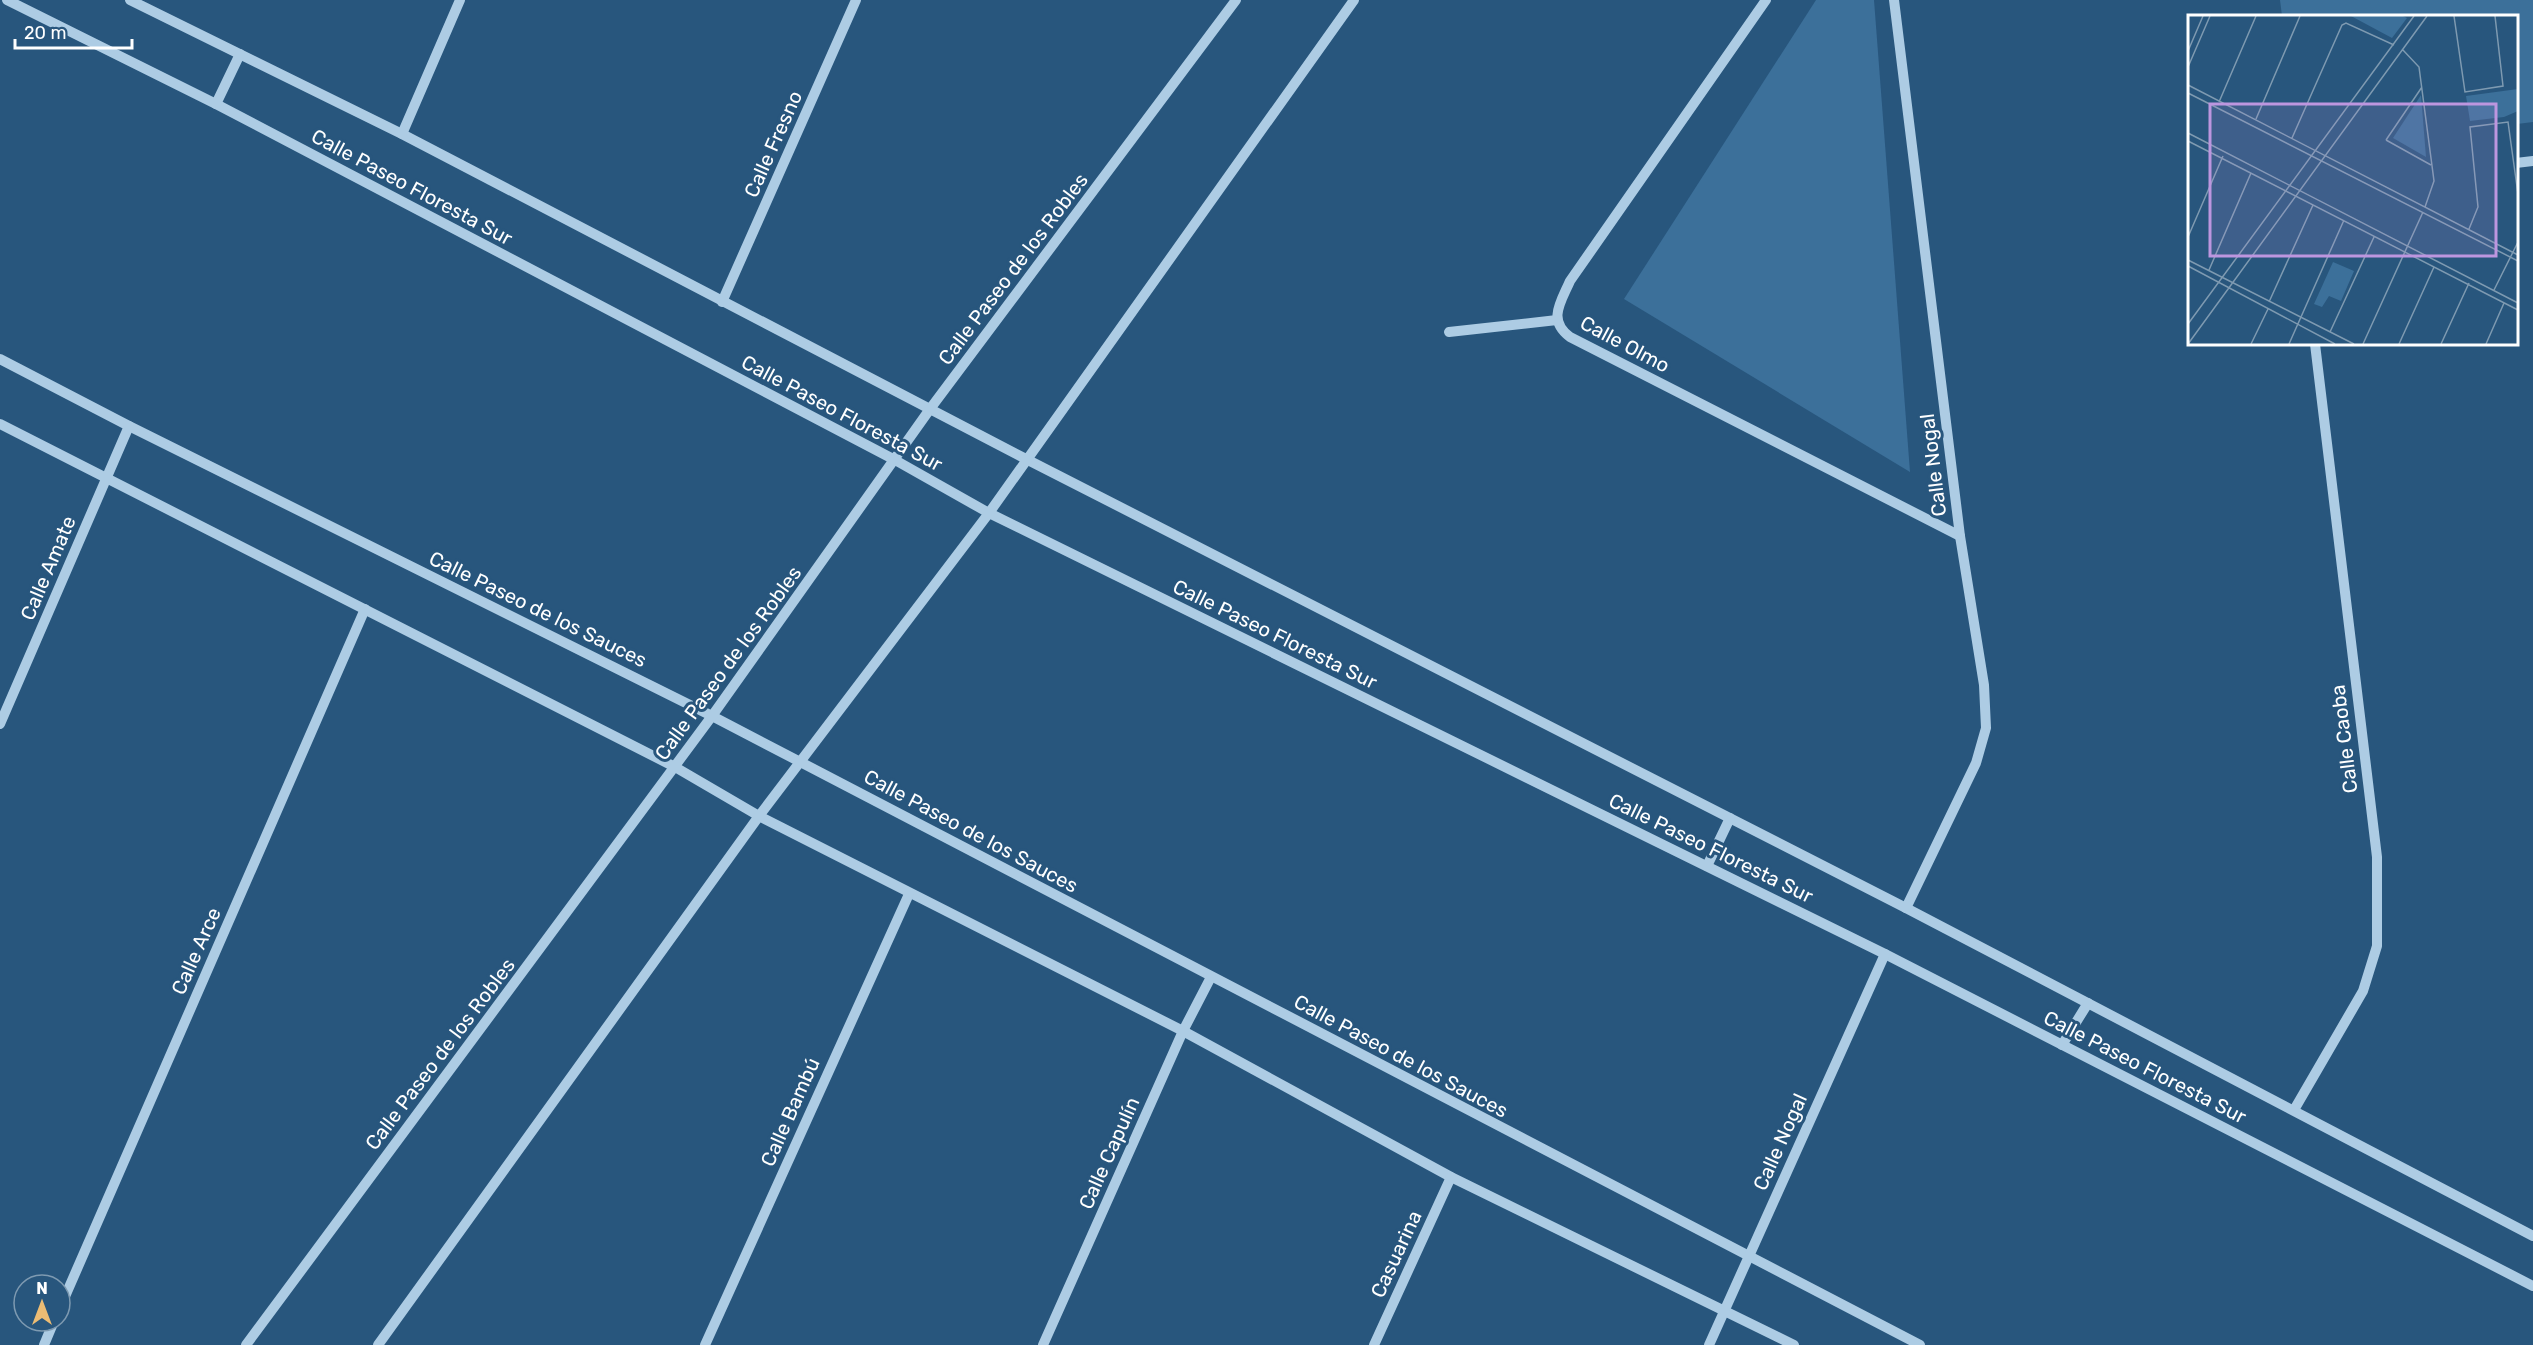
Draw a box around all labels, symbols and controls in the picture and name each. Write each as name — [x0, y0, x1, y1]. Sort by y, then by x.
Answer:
scale bar — [15, 12, 132, 50]
inset map — [2188, 15, 2518, 345]
text: 20 m — [24, 22, 66, 44]
street label: Calle Fresno — [739, 87, 807, 201]
street label: Calle Paseo Floresta Sur — [307, 124, 517, 250]
street label: Calle Paseo de los Robles — [933, 168, 1093, 370]
street label: Calle Olmo — [1576, 310, 1674, 378]
street label: Calle Paseo Floresta Sur — [737, 350, 947, 476]
street label: Calle Nogal — [1915, 412, 1951, 518]
street label: Calle Amate — [15, 512, 81, 624]
street label: Calle Paseo de los Sauces — [425, 546, 651, 672]
street label: Calle Paseo de los Robles — [650, 561, 806, 765]
street label: Calle Paseo Floresta Sur — [1169, 574, 1381, 694]
street label: Calle Caoba — [2325, 683, 2363, 795]
street label: Calle Paseo de los Sauces — [860, 764, 1082, 898]
street label: Calle Paseo Floresta Sur — [1605, 788, 1817, 908]
street label: Calle Arce — [166, 904, 226, 998]
street label: Calle Paseo de los Robles — [360, 953, 520, 1155]
street label: Calle Paseo de los Sauces — [1290, 989, 1512, 1123]
street label: Calle Paseo Floresta Sur — [2040, 1005, 2251, 1129]
street label: Calle Bambú — [755, 1054, 825, 1170]
street label: Calle Nogal — [1748, 1090, 1812, 1194]
street label: Calle Capulín — [1074, 1093, 1144, 1213]
street label: Casuarina — [1365, 1207, 1427, 1301]
north arrow — [12, 1273, 72, 1333]
text: N — [36, 1279, 48, 1298]

